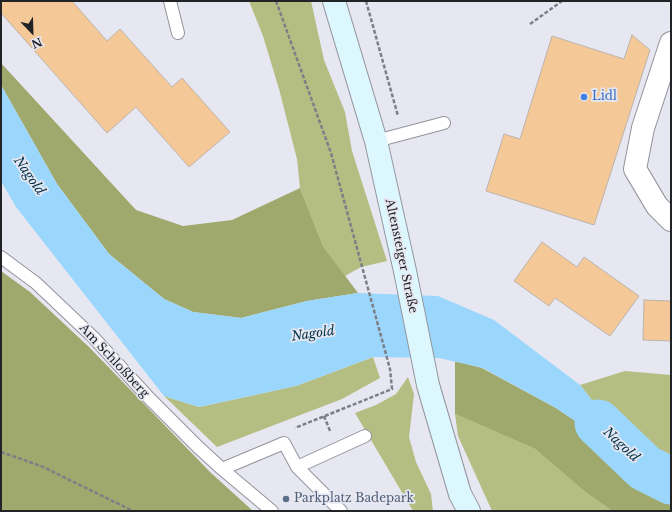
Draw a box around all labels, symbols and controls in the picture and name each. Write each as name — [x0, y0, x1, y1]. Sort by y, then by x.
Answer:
north arrow — [12, 12, 52, 52]
text: N — [29, 35, 44, 52]
place label: Lidl — [592, 90, 617, 104]
marker: Lidl — [579, 92, 589, 102]
water label: Nagold — [10, 154, 48, 198]
street label: Altensteiger Straße — [382, 197, 420, 315]
street label: Am Schloßberg — [76, 321, 152, 401]
water label: Nagold — [290, 323, 336, 345]
water label: Nagold — [600, 424, 642, 466]
place label: Parkplatz Badepark — [294, 492, 414, 506]
marker: Parkplatz Badepark — [281, 494, 291, 504]

